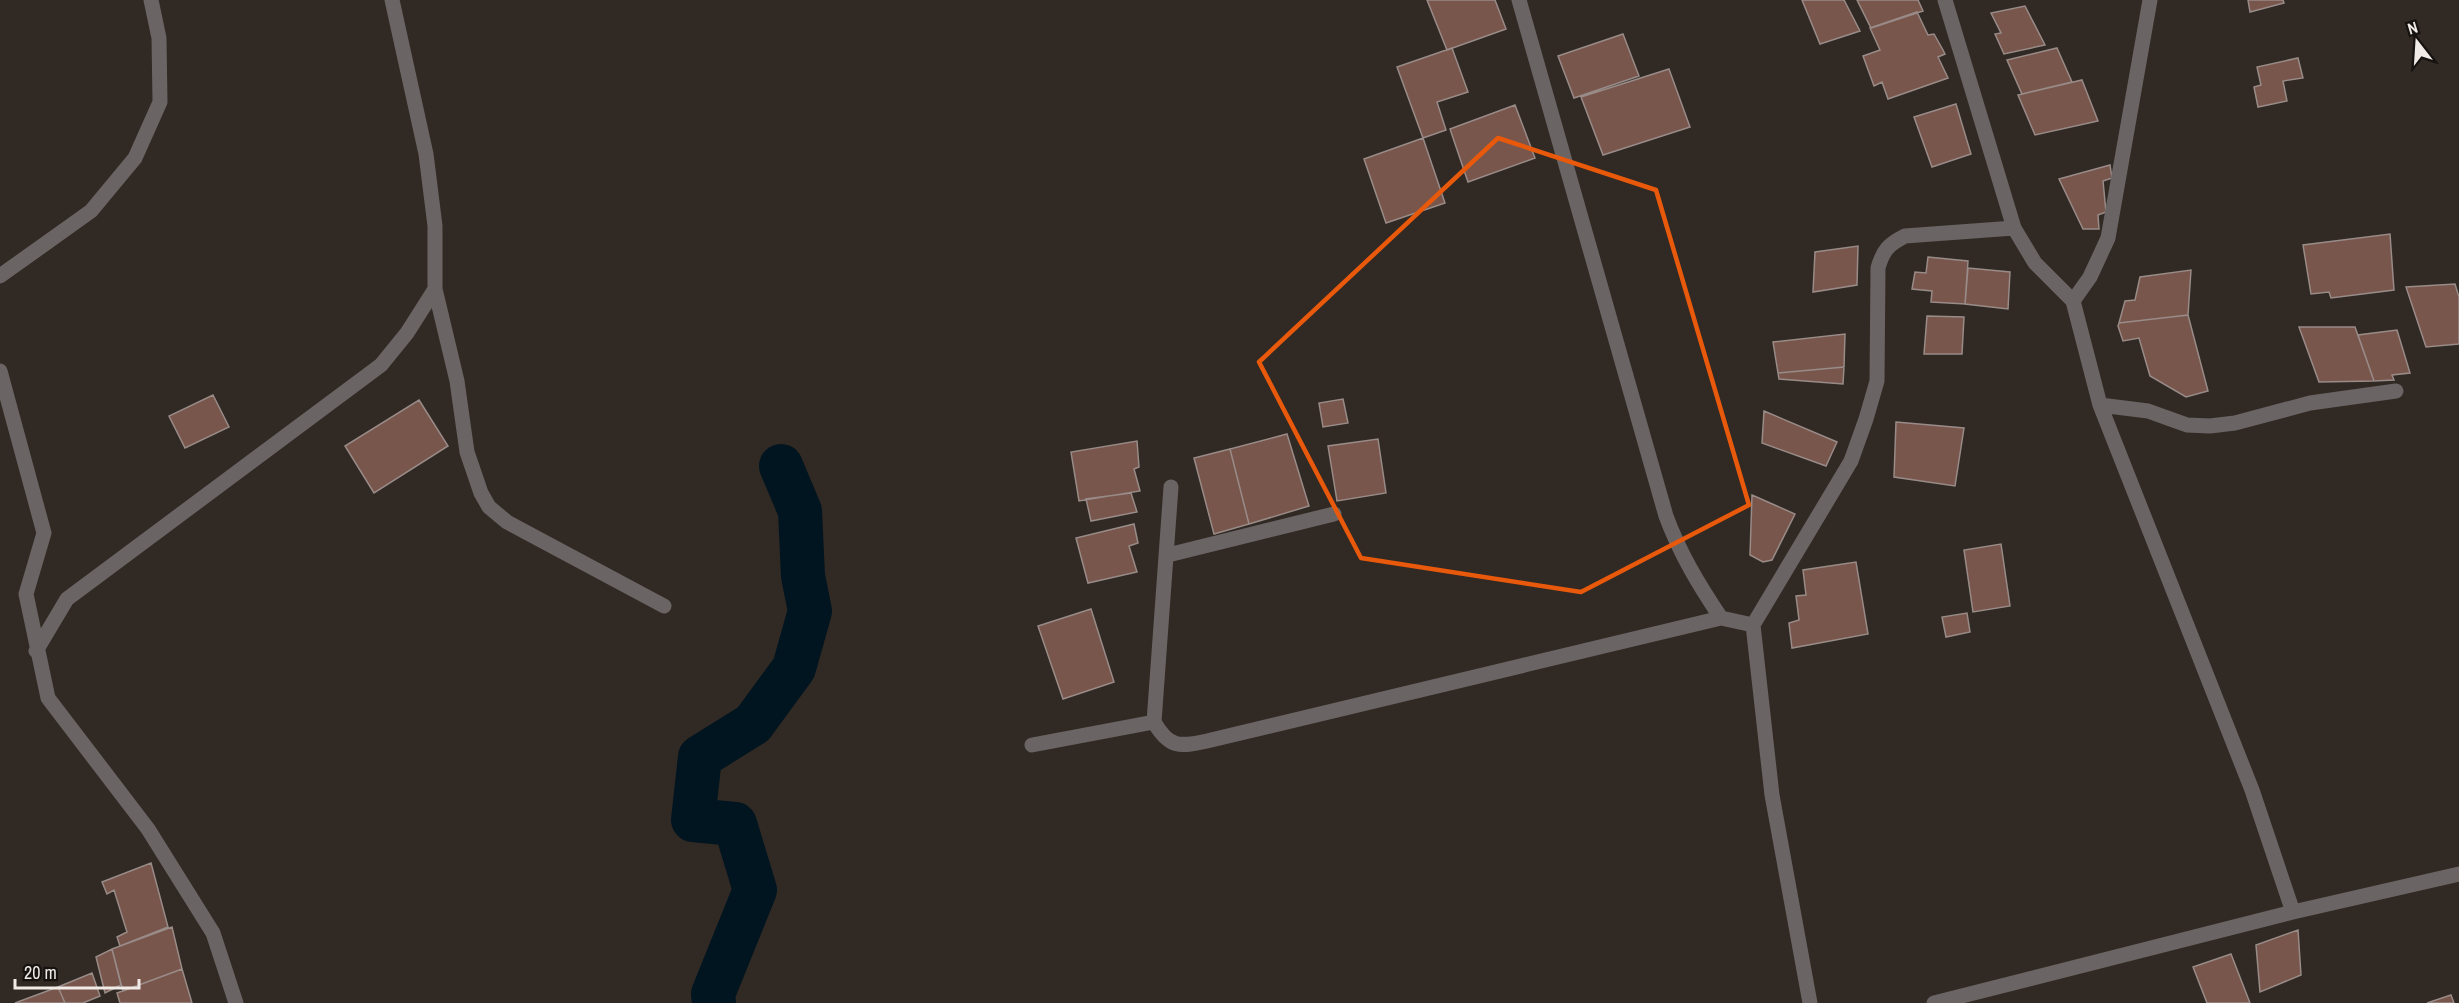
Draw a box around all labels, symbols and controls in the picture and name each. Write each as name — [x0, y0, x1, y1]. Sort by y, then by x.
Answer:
north arrow — [2387, 12, 2447, 72]
text: N — [2405, 16, 2420, 40]
scale bar — [15, 952, 140, 990]
text: 20 m — [24, 960, 57, 985]

